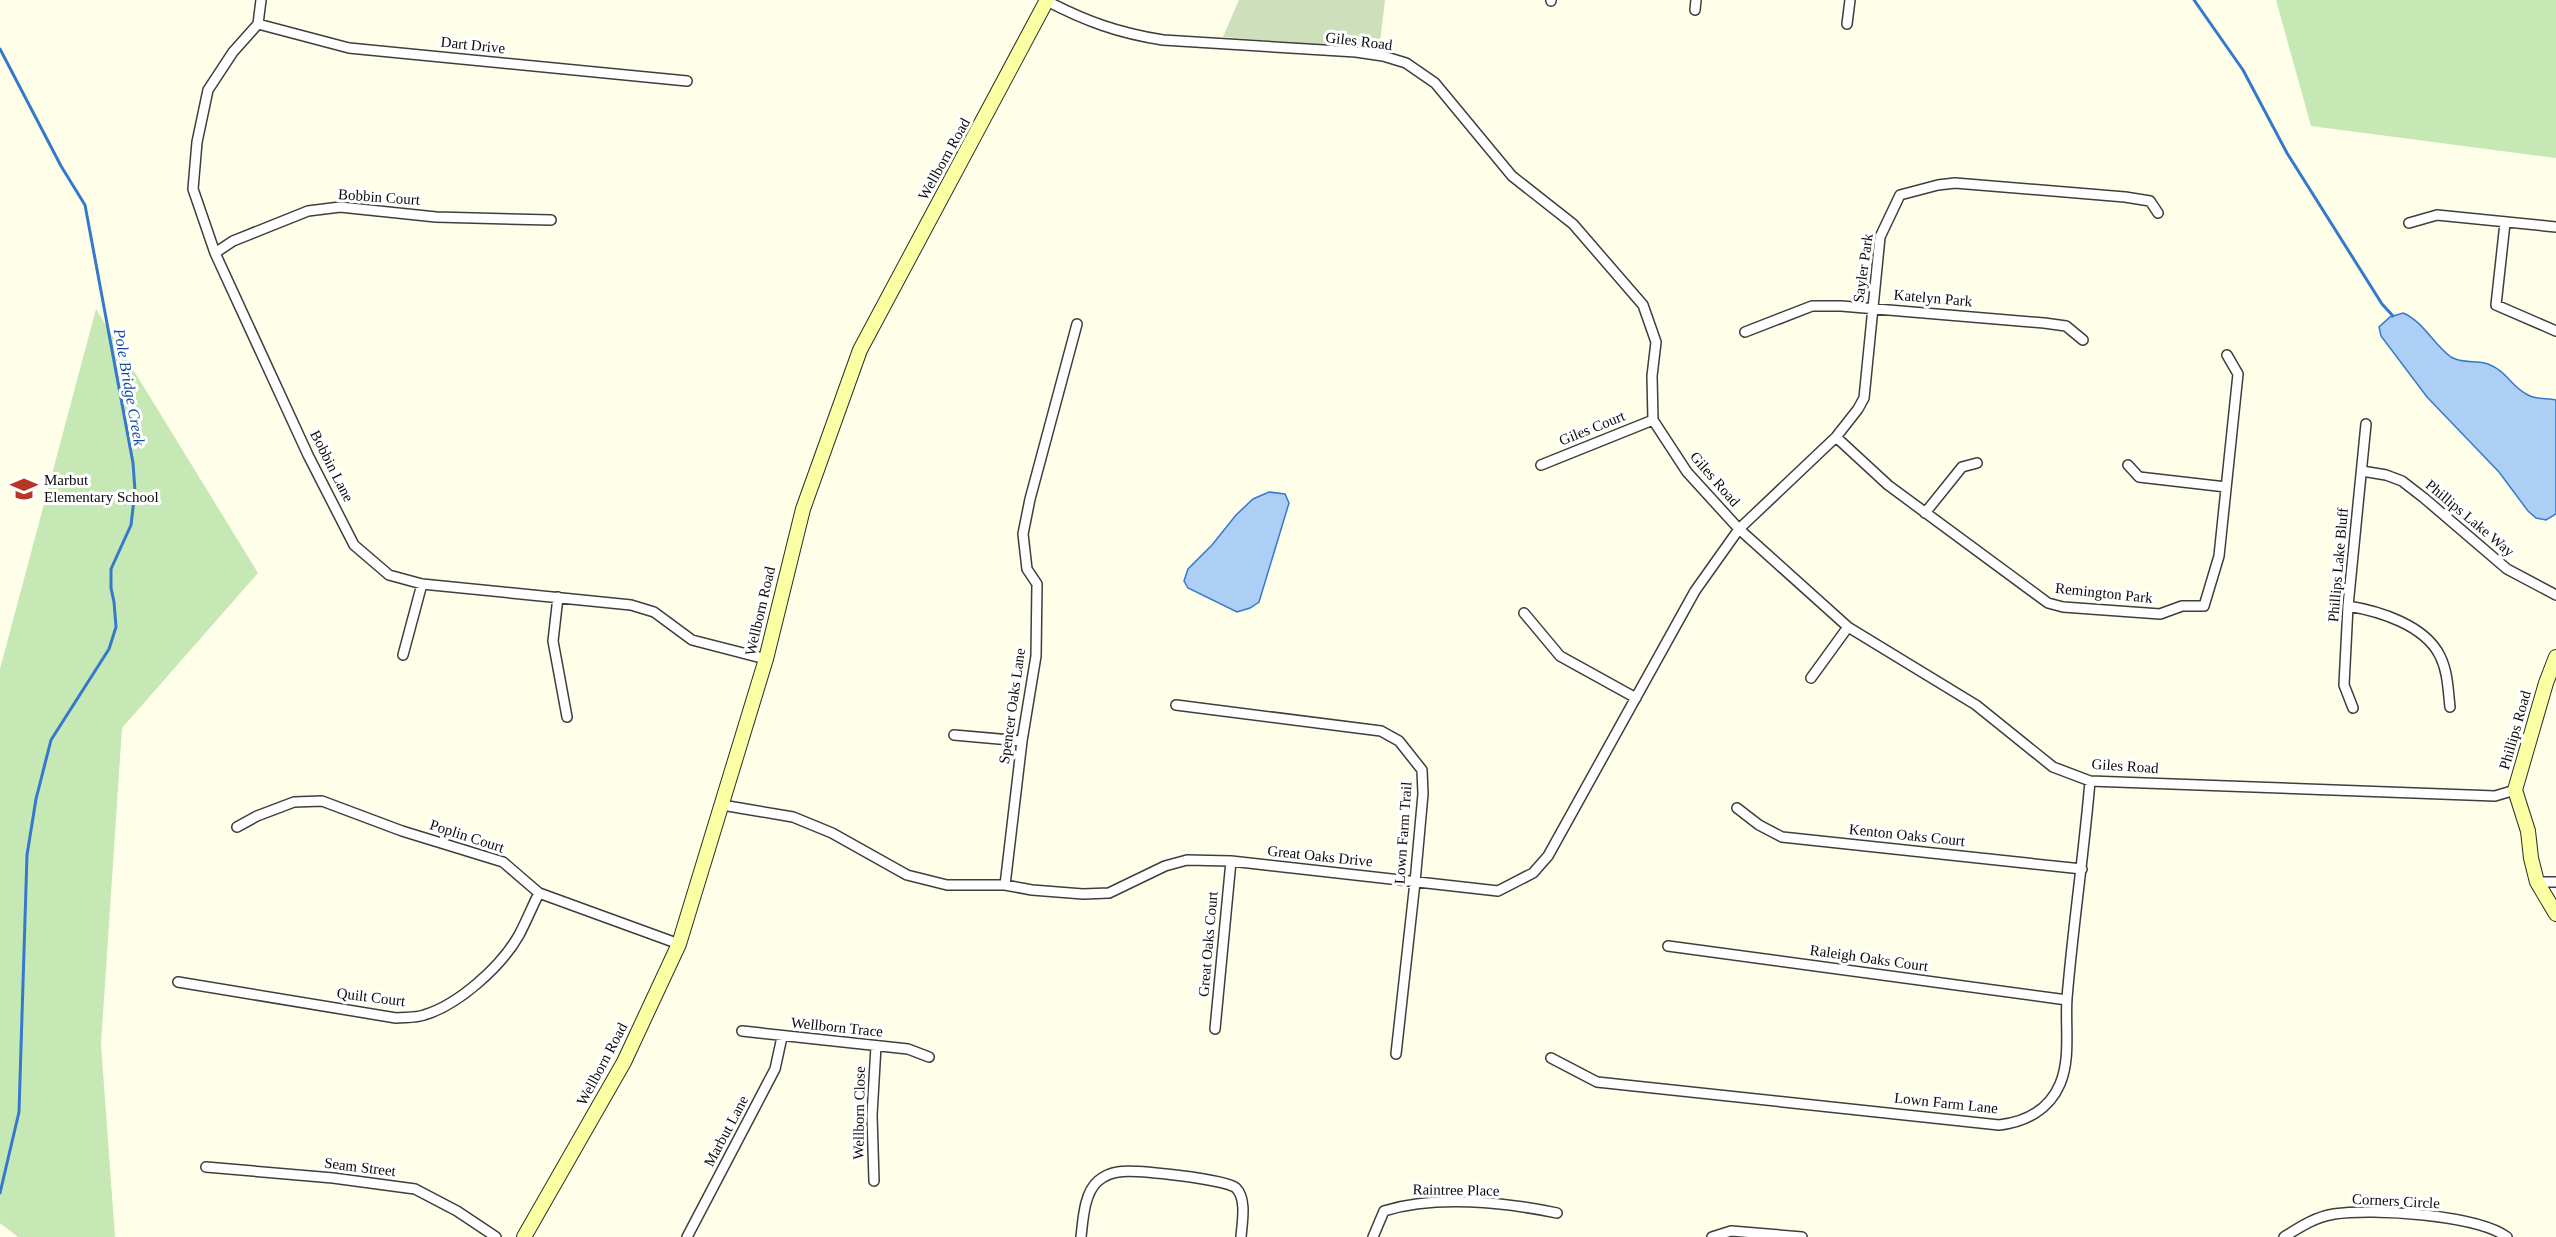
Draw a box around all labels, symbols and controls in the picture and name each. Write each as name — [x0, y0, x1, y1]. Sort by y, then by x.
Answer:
street label: Giles Road — [1325, 29, 1394, 53]
street label: Dart Drive — [440, 34, 506, 56]
street label: Wellborn Road — [915, 115, 973, 203]
street label: Bobbin Court — [337, 186, 421, 208]
street label: Sayler Park — [1850, 232, 1876, 304]
street label: Katelyn Park — [1893, 287, 1973, 309]
water label: Pole Bridge Creek — [110, 326, 148, 448]
street label: Giles Court — [1557, 407, 1628, 448]
street label: Bobbin Lane — [307, 428, 357, 505]
street label: Giles Road — [1687, 448, 1743, 510]
place label: Marbut Elementary School — [44, 472, 159, 505]
school or university icon: Marbut Elementary School — [9, 474, 39, 504]
street label: Phillips Lake Way — [2423, 476, 2518, 560]
street label: Phillips Lake Bluff — [2325, 507, 2351, 623]
street label: Wellborn Road — [742, 564, 778, 657]
street label: Remington Park — [2054, 580, 2154, 606]
street label: Spencer Oaks Lane — [996, 647, 1028, 765]
street label: Phillips Road — [2496, 688, 2534, 771]
street label: Giles Road — [2091, 756, 2160, 776]
street label: Lown Farm Trail — [1391, 781, 1415, 885]
street label: Poplin Court — [428, 816, 507, 856]
street label: Kenton Oaks Court — [1848, 821, 1967, 849]
street label: Great Oaks Drive — [1267, 843, 1374, 870]
street label: Great Oaks Court — [1195, 890, 1221, 997]
street label: Raleigh Oaks Court — [1809, 942, 1930, 974]
street label: Quilt Court — [336, 985, 407, 1009]
street label: Wellborn Trace — [790, 1014, 884, 1040]
street label: Wellborn Road — [574, 1020, 631, 1108]
street label: Wellborn Close — [850, 1066, 868, 1160]
street label: Lown Farm Lane — [1893, 1090, 1999, 1116]
street label: Marbut Lane — [701, 1093, 752, 1169]
street label: Seam Street — [323, 1155, 398, 1179]
street label: Raintree Place — [1412, 1181, 1500, 1199]
street label: Corners Circle — [2352, 1191, 2441, 1211]

